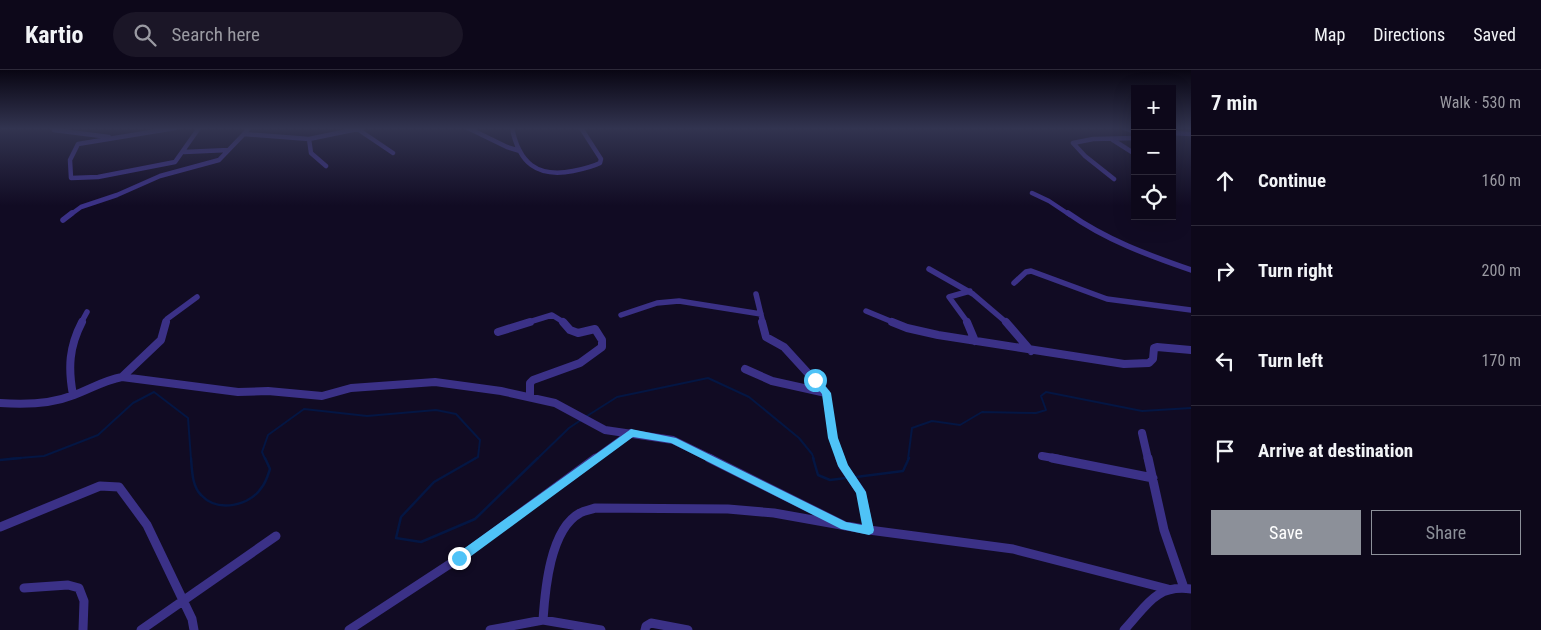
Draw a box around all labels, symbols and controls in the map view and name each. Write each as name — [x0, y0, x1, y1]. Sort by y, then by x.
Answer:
search box — [113, 12, 463, 57]
text: Kartio — [25, 21, 83, 49]
icon: search — [131, 21, 159, 49]
text: Search here — [171, 23, 260, 46]
text: Map — [1314, 24, 1345, 45]
text: Directions — [1373, 24, 1445, 45]
text: Saved — [1473, 24, 1516, 45]
map controls — [1131, 85, 1176, 220]
button: + — [1131, 85, 1176, 130]
text: 7 min — [1211, 91, 1258, 115]
text: Walk · 530 m — [1440, 93, 1521, 112]
button: − — [1131, 130, 1176, 175]
icon: ahead — [1211, 167, 1239, 195]
text: Continue — [1258, 169, 1326, 192]
text: 160 m — [1482, 171, 1521, 190]
button: locate — [1131, 175, 1176, 220]
icon: right — [1211, 257, 1239, 285]
text: Turn right — [1258, 259, 1333, 282]
text: 200 m — [1482, 261, 1521, 280]
icon: left — [1211, 347, 1239, 375]
text: Turn left — [1258, 349, 1323, 372]
text: 170 m — [1482, 351, 1521, 370]
route start — [804, 369, 827, 392]
icon: arrive — [1211, 437, 1239, 465]
text: Arrive at destination — [1258, 439, 1413, 462]
button: Save — [1211, 510, 1361, 555]
button: Share — [1371, 510, 1521, 555]
route end — [448, 547, 471, 570]

